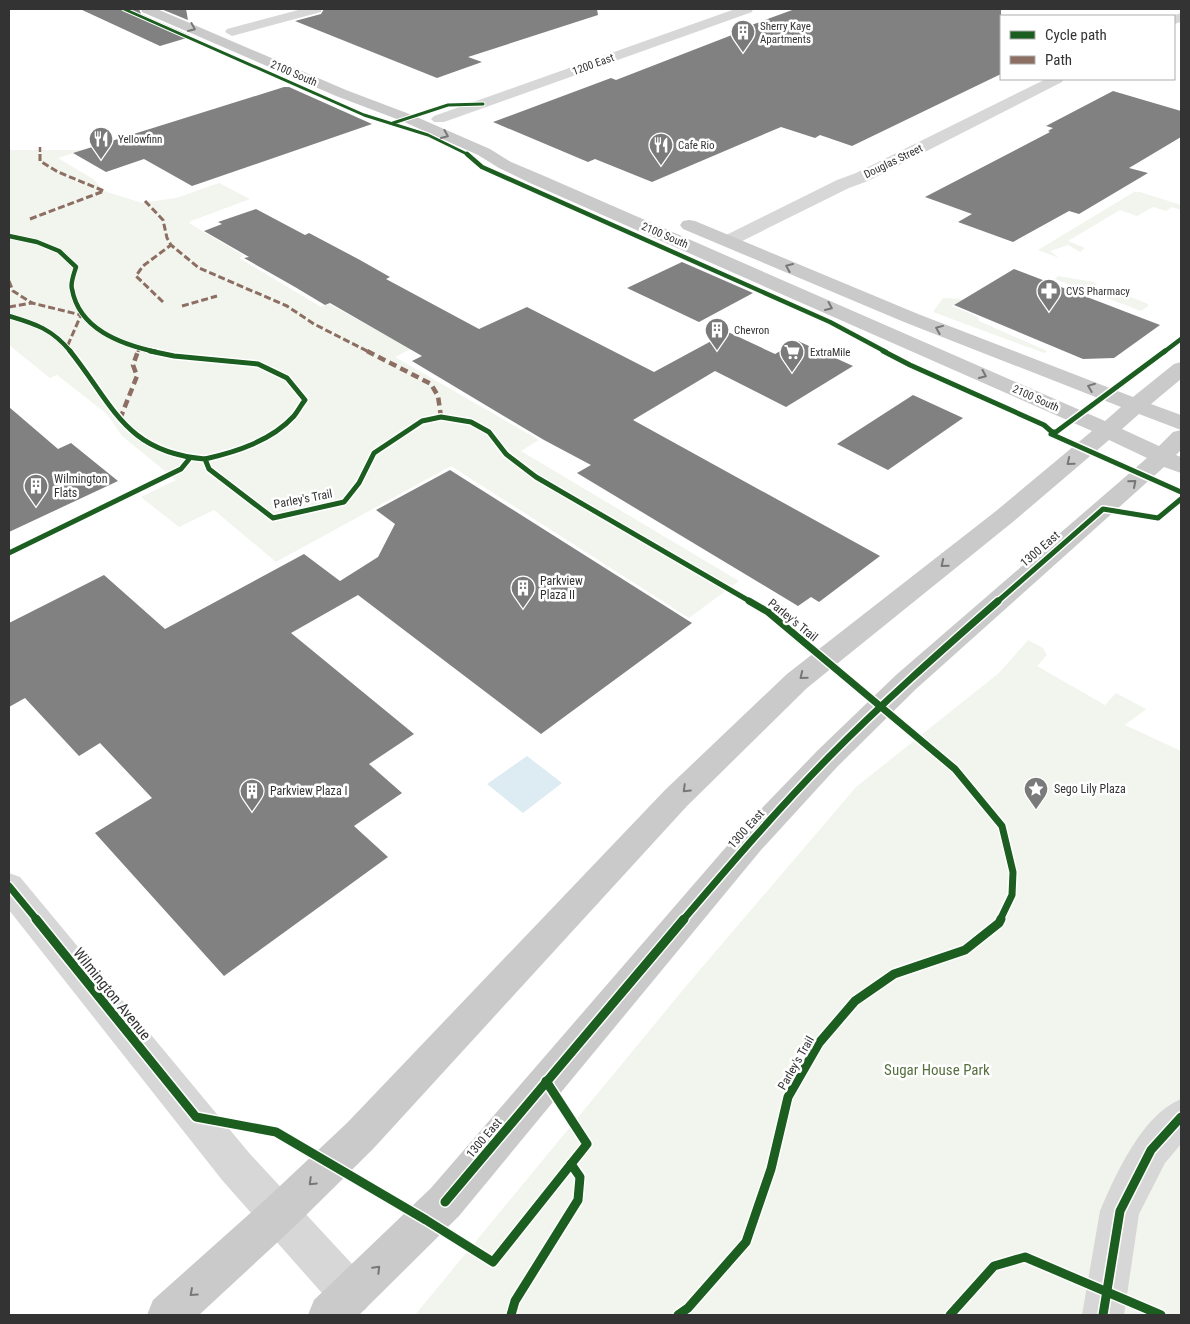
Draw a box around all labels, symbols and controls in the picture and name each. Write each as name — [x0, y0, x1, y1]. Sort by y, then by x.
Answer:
legend — [1000, 15, 1175, 80]
building icon: Sherry Kaye Apartments — [730, 19, 756, 53]
place label: Sherry Kaye Apartments — [760, 20, 811, 46]
one-way arrow — [187, 22, 196, 33]
text: Cycle path — [1045, 26, 1107, 44]
street label: 1200 East — [571, 51, 616, 78]
text: Path — [1045, 51, 1072, 69]
street label: 2100 South — [269, 58, 319, 89]
restaurant icon: Yellowfinn — [88, 126, 114, 160]
one-way arrow — [440, 128, 449, 139]
restaurant icon: Cafe Rio — [648, 132, 674, 166]
place label: Yellowfinn — [118, 133, 162, 146]
place label: Cafe Rio — [678, 139, 715, 152]
street label: Douglas Street — [862, 142, 925, 181]
street label: 2100 South — [640, 220, 690, 251]
one-way arrow — [785, 263, 794, 273]
pharmacy icon: CVS Pharmacy — [1036, 278, 1062, 312]
place label: CVS Pharmacy — [1066, 285, 1130, 298]
one-way arrow — [824, 301, 833, 312]
building icon: Chevron — [704, 317, 730, 351]
place label: Chevron — [734, 324, 769, 337]
one-way arrow — [935, 325, 944, 335]
supermarket icon: ExtraMile — [779, 339, 805, 373]
place label: ExtraMile — [810, 346, 850, 359]
one-way arrow — [978, 368, 987, 379]
street label: 2100 South — [1011, 382, 1061, 414]
one-way arrow — [1087, 383, 1096, 393]
one-way arrow — [1067, 456, 1076, 464]
place label: Wilmington Flats — [54, 472, 108, 500]
building icon: Wilmington Flats — [23, 473, 49, 507]
one-way arrow — [1127, 481, 1136, 489]
street label: Parley's Trail — [272, 486, 334, 512]
street label: 1300 East — [1018, 528, 1063, 570]
one-way arrow — [941, 559, 950, 567]
place label: Parkview Plaza II — [540, 574, 583, 602]
building icon: Parkview Plaza II — [510, 575, 536, 609]
street label: Parley's Trail — [765, 596, 821, 644]
one-way arrow — [800, 671, 809, 679]
place icon: Sego Lily Plaza — [1023, 776, 1049, 810]
building icon: Parkview Plaza I — [239, 778, 265, 812]
place label: Sego Lily Plaza — [1054, 782, 1126, 796]
one-way arrow — [682, 783, 691, 792]
place label: Parkview Plaza I — [270, 784, 347, 798]
street label: 1300 East — [725, 806, 767, 851]
street label: Wilmington Avenue — [69, 944, 155, 1044]
street label: Parley's Trail — [775, 1034, 817, 1092]
park label: Sugar House Park — [884, 1061, 990, 1079]
street label: 1300 East — [463, 1115, 505, 1161]
one-way arrow — [309, 1176, 318, 1185]
one-way arrow — [371, 1266, 380, 1275]
one-way arrow — [189, 1287, 198, 1296]

